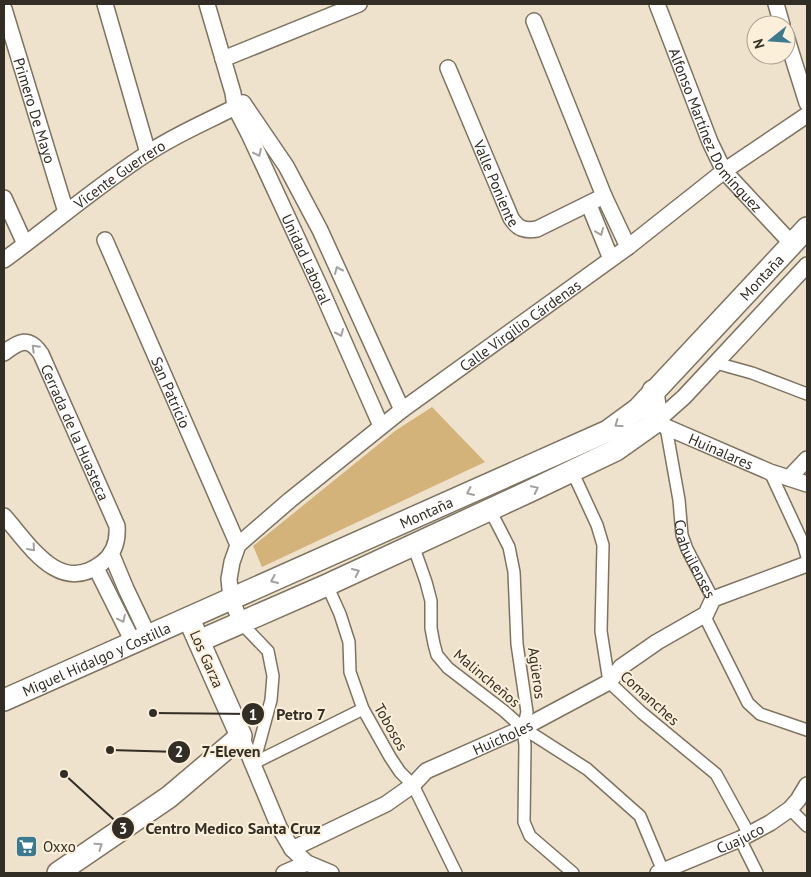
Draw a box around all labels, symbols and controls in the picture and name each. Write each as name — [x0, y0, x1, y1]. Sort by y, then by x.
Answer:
north arrow — [746, 15, 796, 65]
text: N — [749, 37, 769, 51]
street label: Alfonso Martínez Domínguez — [665, 45, 767, 216]
street label: Primero De Mayo — [10, 55, 60, 166]
street label: Vicente Guerrero — [69, 135, 168, 213]
street label: Valle Poniente — [469, 136, 523, 231]
one-way arrow — [252, 148, 263, 157]
street label: Unidad Laboral — [278, 211, 336, 308]
one-way arrow — [593, 227, 604, 236]
street label: Montaña — [735, 250, 787, 304]
one-way arrow — [334, 266, 345, 275]
street label: Calle Virgilio Cárdenas — [456, 275, 584, 375]
one-way arrow — [334, 328, 345, 337]
one-way arrow — [32, 345, 41, 354]
street label: San Patricio — [147, 354, 195, 431]
street label: Cerrada de la Huasteca — [37, 361, 114, 503]
one-way arrow — [614, 418, 624, 427]
street label: Huinalares — [686, 429, 757, 473]
one-way arrow — [466, 485, 475, 496]
one-way arrow — [530, 485, 539, 495]
street label: Montaña — [396, 492, 456, 532]
street label: Coahuilenses — [671, 519, 720, 601]
one-way arrow — [26, 542, 35, 551]
one-way arrow — [350, 568, 359, 578]
one-way arrow — [270, 573, 279, 584]
one-way arrow — [116, 614, 126, 623]
street label: Miguel Hidalgo y Costilla — [19, 618, 173, 700]
street label: Los Garza — [186, 627, 228, 691]
street label: Malincheños — [450, 645, 524, 711]
street label: Agüeros — [524, 646, 550, 700]
street label: Comanches — [617, 667, 683, 729]
callout: Petro 7 — [241, 699, 335, 730]
street label: Tobosos — [370, 700, 412, 754]
text: Petro 7 — [276, 704, 326, 724]
text: 1 — [249, 705, 257, 724]
street label: Huicholes — [470, 715, 536, 759]
callout: 7-Eleven — [166, 736, 271, 767]
text: 7-Eleven — [201, 741, 261, 761]
text: 2 — [175, 742, 183, 761]
callout: Centro Medico Santa Cruz — [110, 813, 331, 844]
text: Centro Medico Santa Cruz — [145, 818, 321, 838]
text: 3 — [119, 819, 127, 838]
street label: Cuajuco — [713, 819, 767, 857]
supermarket icon: Oxxo — [15, 834, 39, 858]
place label: Oxxo — [43, 837, 76, 856]
one-way arrow — [93, 843, 102, 852]

